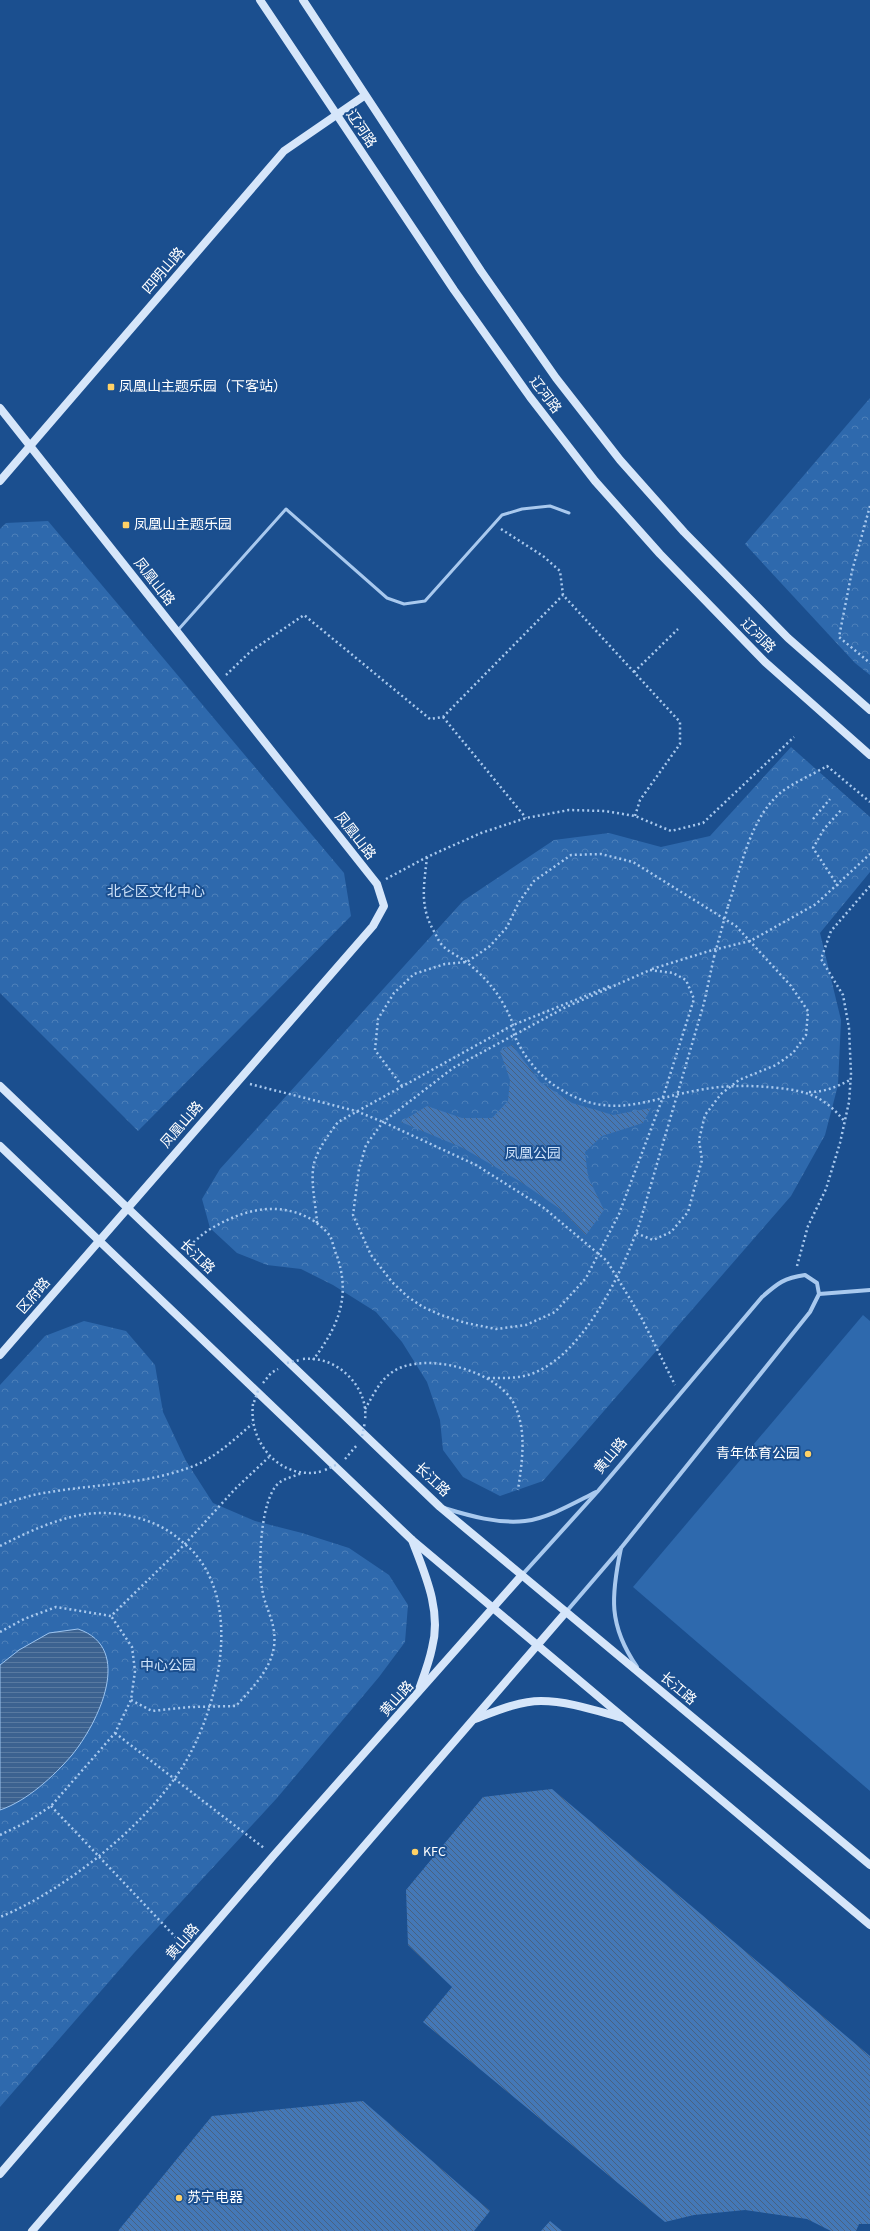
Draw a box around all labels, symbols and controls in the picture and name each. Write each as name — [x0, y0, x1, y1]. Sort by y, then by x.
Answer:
street label: 辽河路 — [341, 106, 381, 152]
street label: 四明山路 — [138, 243, 190, 299]
street label: 辽河路 — [524, 372, 566, 418]
place label: 凤凰山主题乐园（下客站） — [119, 377, 287, 397]
marker: 凤凰山主题乐园（下客站） — [106, 382, 116, 392]
place label: 凤凰山主题乐园 — [134, 515, 232, 535]
marker: 凤凰山主题乐园 — [121, 520, 131, 530]
street label: 凤凰山路 — [129, 554, 179, 610]
street label: 辽河路 — [736, 614, 780, 658]
street label: 凤凰山路 — [330, 808, 380, 864]
park label: 北仑区文化中心 — [107, 882, 205, 902]
street label: 凤凰山路 — [156, 1097, 208, 1153]
park label: 凤凰公园 — [505, 1144, 561, 1164]
street label: 长江路 — [175, 1235, 219, 1279]
street label: 区府路 — [13, 1274, 55, 1318]
street label: 黄山路 — [590, 1433, 632, 1479]
place label: 青年体育公园 — [716, 1444, 800, 1464]
marker: 青年体育公园 — [803, 1449, 813, 1459]
street label: 长江路 — [410, 1458, 454, 1502]
park label: 中心公园 — [140, 1656, 196, 1676]
street label: 长江路 — [655, 1668, 701, 1710]
street label: 黄山路 — [376, 1677, 418, 1721]
place label: KFC — [423, 1842, 446, 1862]
marker: KFC — [410, 1847, 420, 1857]
street label: 黄山路 — [162, 1920, 204, 1964]
place label: 苏宁电器 — [187, 2188, 243, 2208]
marker: 苏宁电器 — [174, 2193, 184, 2203]

